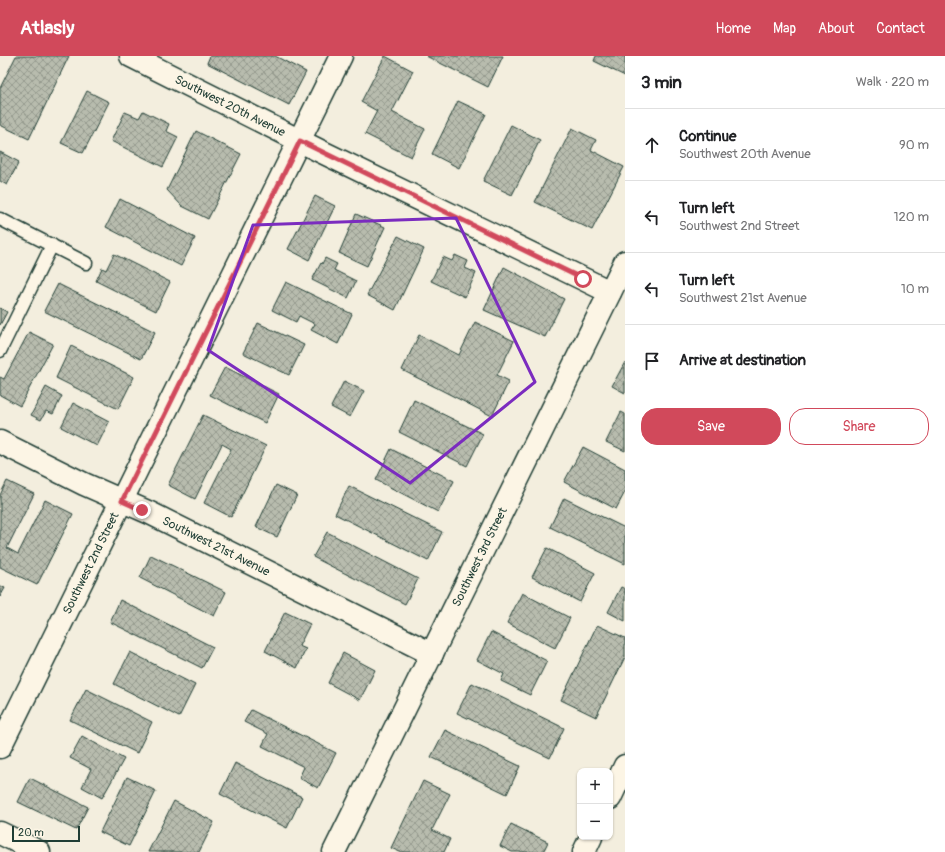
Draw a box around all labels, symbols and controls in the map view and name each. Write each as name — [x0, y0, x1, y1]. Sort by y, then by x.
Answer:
text: Atlasly — [20, 16, 74, 40]
text: Home — [716, 20, 751, 37]
text: Map — [773, 20, 796, 37]
text: About — [818, 20, 854, 37]
text: Contact — [876, 20, 925, 37]
street label: Southwest 20th Avenue — [172, 72, 288, 140]
text: 3 min — [641, 72, 682, 93]
text: Walk · 220 m — [856, 74, 929, 90]
text: Continue — [679, 127, 737, 146]
icon: ahead — [641, 134, 663, 156]
text: 90 m — [899, 137, 929, 153]
text: Southwest 20th Avenue — [679, 146, 811, 162]
text: Turn left — [679, 199, 735, 218]
icon: left — [641, 206, 663, 228]
text: 120 m — [893, 209, 929, 225]
text: Southwest 2nd Street — [679, 218, 800, 234]
route start — [574, 270, 592, 288]
text: Turn left — [679, 271, 735, 290]
icon: left — [641, 278, 663, 300]
text: 10 m — [901, 281, 929, 297]
text: Southwest 21st Avenue — [679, 290, 807, 306]
icon: arrive — [641, 350, 663, 372]
text: Arrive at destination — [679, 351, 806, 370]
button: Save — [641, 408, 781, 445]
button: Share — [789, 408, 929, 445]
route end — [133, 501, 151, 519]
street label: Southwest 3rd Street — [449, 505, 510, 609]
street label: Southwest 2nd Street — [59, 510, 122, 616]
street label: Southwest 21st Avenue — [160, 513, 272, 579]
map controls — [577, 768, 613, 840]
button: + — [577, 768, 613, 804]
button: − — [577, 804, 613, 840]
scale bar — [12, 824, 80, 843]
text: 20 m — [18, 826, 44, 839]

